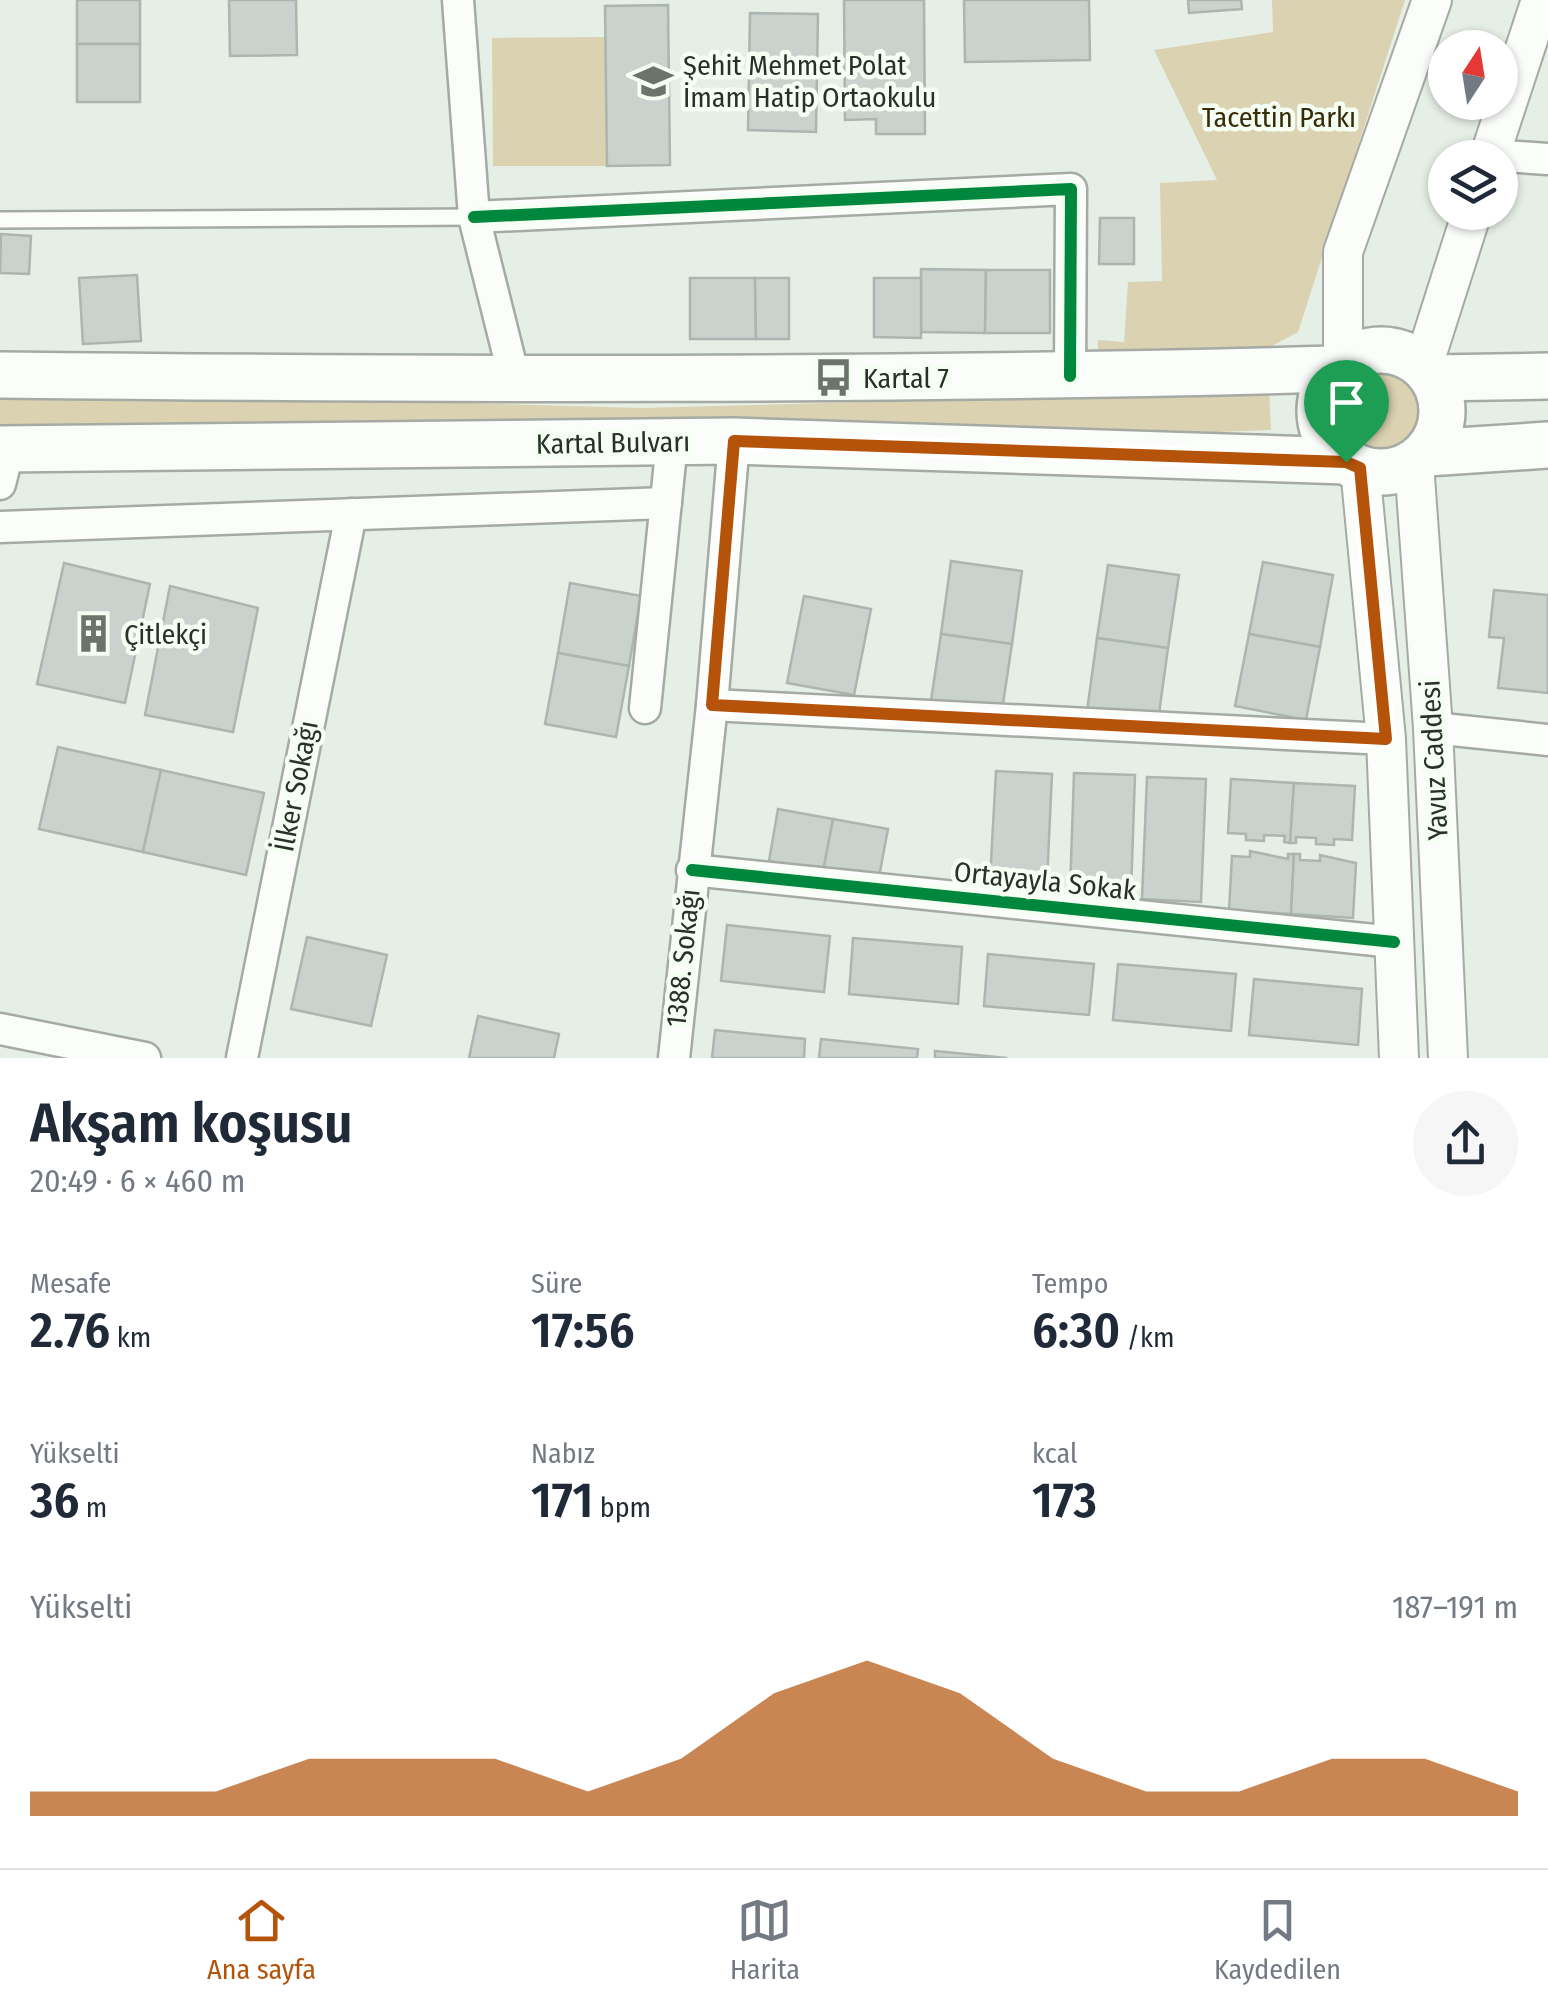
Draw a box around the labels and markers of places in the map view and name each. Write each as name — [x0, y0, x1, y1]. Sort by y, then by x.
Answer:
place label: Şehit Mehmet Polat İmam Hatip Ortaokulu — [683, 49, 936, 114]
school or university icon: Şehit Mehmet Polat İmam Hatip Ortaokulu — [632, 60, 674, 102]
bus stop icon: Kartal 7 — [812, 357, 854, 399]
pin — [1304, 360, 1389, 463]
place label: Kartal 7 — [863, 362, 949, 395]
building icon: Çitlekçi — [73, 613, 115, 655]
place label: Çitlekçi — [124, 618, 207, 651]

